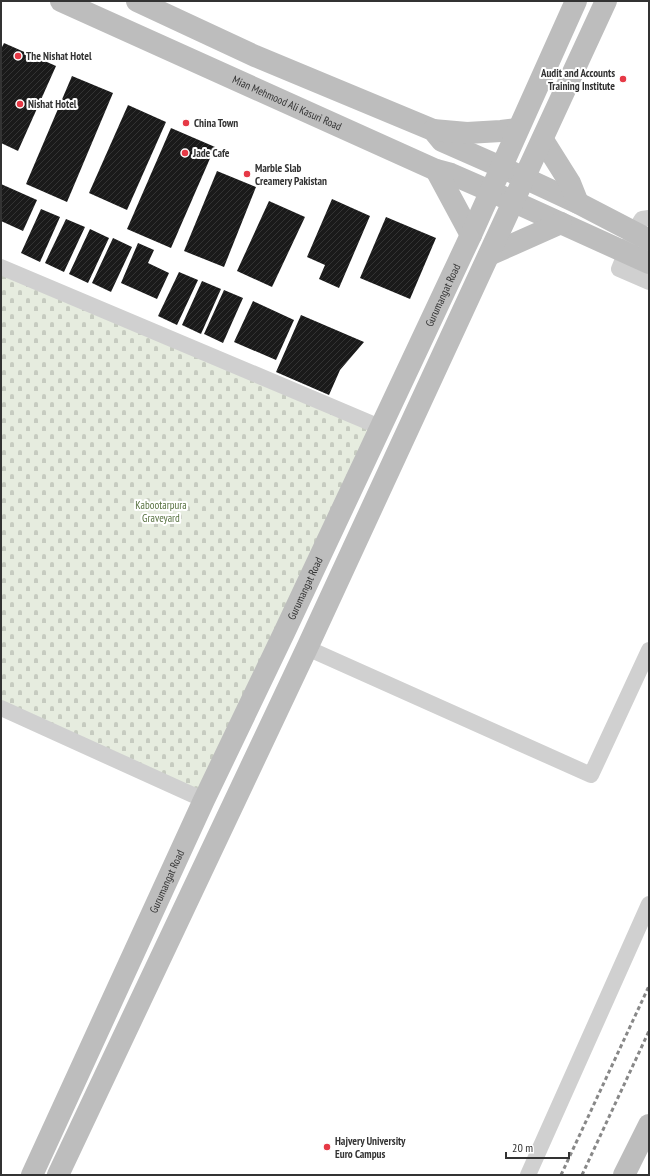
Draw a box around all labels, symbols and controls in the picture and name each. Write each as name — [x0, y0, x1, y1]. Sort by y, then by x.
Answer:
place label: The Nishat Hotel — [26, 49, 92, 63]
marker: The Nishat Hotel — [13, 51, 23, 61]
place label: Audit and Accounts Training Institute — [540, 66, 615, 93]
street label: Mian Mehmood Ali Kasuri Road — [230, 72, 344, 134]
marker: Audit and Accounts Training Institute — [618, 74, 628, 84]
place label: Nishat Hotel — [28, 97, 77, 111]
marker: Nishat Hotel — [15, 99, 25, 109]
place label: China Town — [194, 116, 238, 130]
marker: China Town — [181, 118, 191, 128]
place label: Jade Cafe — [192, 146, 230, 160]
marker: Jade Cafe — [180, 148, 190, 158]
place label: Marble Slab Creamery Pakistan — [255, 161, 327, 188]
marker: Marble Slab Creamery Pakistan — [242, 169, 252, 179]
street label: Gurumangat Road — [422, 261, 464, 329]
park label: Kabootarpura Graveyard — [135, 498, 187, 525]
street label: Gurumangat Road — [284, 555, 326, 622]
street label: Gurumangat Road — [146, 847, 187, 915]
place label: Hajvery University Euro Campus — [335, 1134, 406, 1161]
scale bar — [506, 1134, 569, 1160]
text: 20 m — [512, 1140, 533, 1155]
marker: Hajvery University Euro Campus — [322, 1142, 332, 1152]

